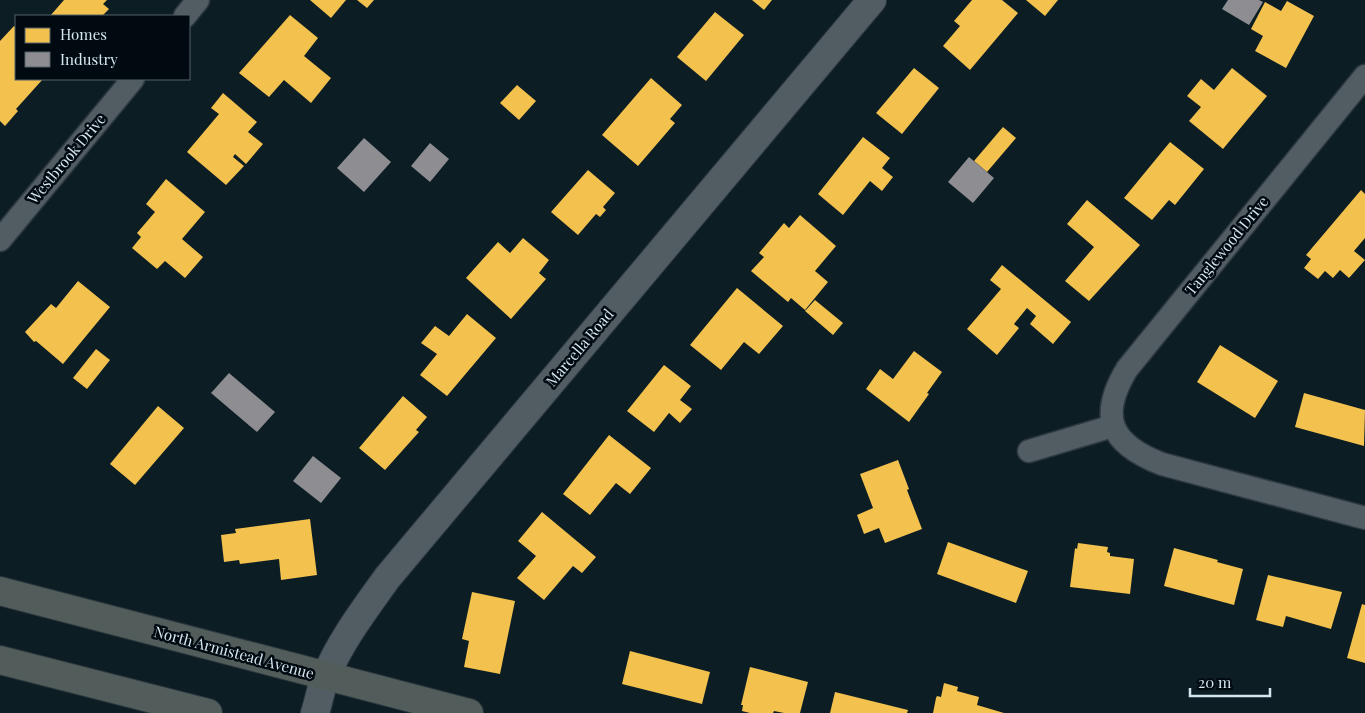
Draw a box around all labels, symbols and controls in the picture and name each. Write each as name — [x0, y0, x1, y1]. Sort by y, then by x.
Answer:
legend — [15, 15, 190, 80]
text: Homes — [60, 24, 107, 44]
text: Industry — [60, 49, 118, 69]
street label: Westbrook Drive — [22, 109, 110, 208]
street label: Tanglewood Drive — [1180, 192, 1272, 299]
street label: Marcella Road — [541, 304, 618, 390]
street label: North Armistead Avenue — [152, 621, 317, 683]
scale bar — [1190, 666, 1270, 698]
text: 20 m — [1198, 672, 1232, 692]

